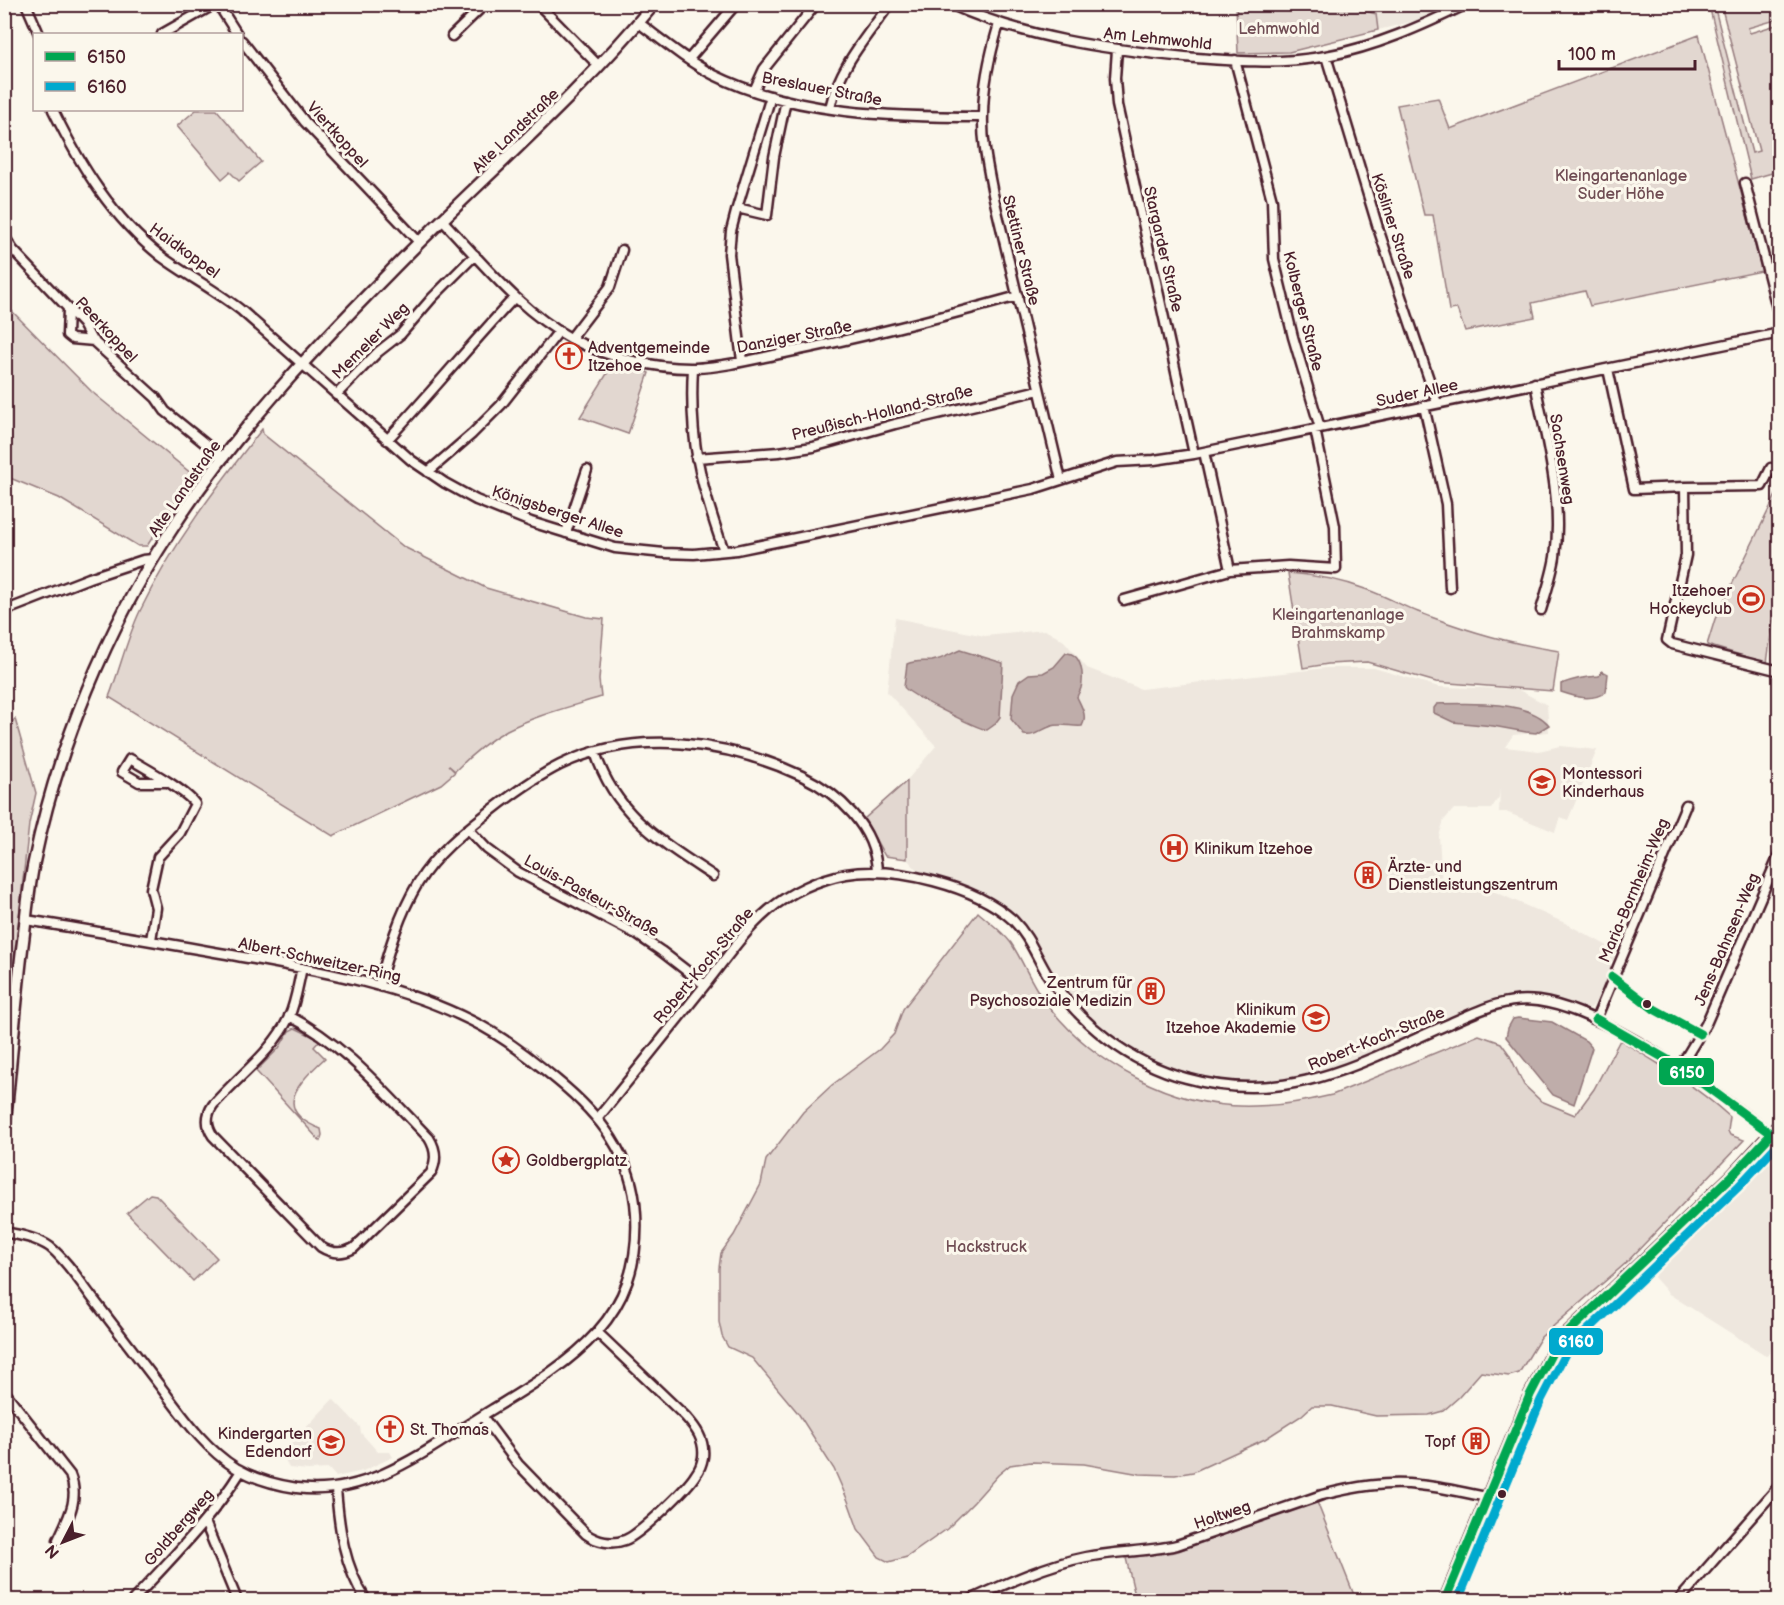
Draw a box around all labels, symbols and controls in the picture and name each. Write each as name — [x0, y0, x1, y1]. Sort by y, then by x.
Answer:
park label: Lehmwohld — [1238, 20, 1320, 39]
street label: Am Lehmwohld — [1103, 24, 1213, 55]
legend — [33, 33, 243, 111]
scale bar — [1559, 33, 1696, 71]
text: 100 m — [1568, 44, 1616, 65]
text: 6150 — [87, 47, 126, 68]
street label: Breslauer Straße — [760, 69, 884, 111]
text: 6160 — [87, 77, 127, 98]
street label: Alte Landstraße — [469, 85, 564, 177]
street label: Viertkoppel — [302, 98, 371, 172]
park label: Kleingartenanlage Suder Höhe — [1555, 167, 1688, 204]
street label: Kösliner Straße — [1367, 171, 1419, 282]
street label: Stargarder Straße — [1139, 185, 1186, 315]
street label: Stettiner Straße — [998, 193, 1044, 308]
street label: Haidkoppel — [145, 219, 223, 283]
street label: Kolberger Straße — [1278, 249, 1327, 374]
street label: Peerkoppel — [71, 293, 141, 367]
street label: Memeler Weg — [329, 299, 413, 383]
street label: Danziger Straße — [735, 317, 854, 358]
place label: Adventgemeinde Itzehoe — [588, 339, 710, 376]
church icon: Adventgemeinde Itzehoe — [554, 341, 584, 371]
street label: Suder Allee — [1375, 375, 1460, 411]
street label: Preußisch-Holland-Straße — [790, 382, 975, 445]
street label: Sachsenweg — [1545, 412, 1578, 506]
street label: Alte Landstraße — [145, 437, 226, 541]
street label: Königsberger Allee — [489, 482, 626, 543]
place label: Itzehoer Hockeyclub — [1649, 582, 1732, 619]
sports icon: Itzehoer Hockeyclub — [1736, 584, 1766, 614]
park label: Kleingartenanlage Brahmskamp — [1272, 606, 1405, 643]
place label: Montessori Kinderhaus — [1562, 765, 1644, 802]
school or university icon: Montessori Kinderhaus — [1527, 767, 1557, 797]
street label: Maria-Bornheim-Weg — [1595, 815, 1673, 966]
hospital icon: Klinikum Itzehoe — [1159, 833, 1189, 863]
place label: Klinikum Itzehoe — [1194, 840, 1313, 859]
street label: Louis-Pasteur-Straße — [520, 851, 663, 942]
place label: Ärzte- und Dienstleistungszentrum — [1388, 856, 1558, 895]
building icon: Ärzte- und Dienstleistungszentrum — [1353, 860, 1383, 890]
street label: Jens-Bahnsen-Weg — [1691, 870, 1764, 1009]
street label: Robert-Koch-Straße — [650, 904, 759, 1028]
street label: Albert-Schweitzer-Ring — [237, 934, 403, 987]
place label: Zentrum für Psychosoziale Medizin — [969, 974, 1132, 1011]
building icon: Zentrum für Psychosoziale Medizin — [1136, 976, 1166, 1006]
unlabelled marker — [1641, 998, 1653, 1010]
place label: Klinikum Itzehoe Akademie — [1166, 1001, 1296, 1038]
school or university icon: Klinikum Itzehoe Akademie — [1301, 1003, 1331, 1033]
street label: Robert-Koch-Straße — [1305, 1003, 1448, 1075]
line badge: 6150 — [1658, 1057, 1715, 1086]
text: 6150 — [1669, 1064, 1705, 1083]
place icon: Goldbergplatz — [491, 1145, 521, 1175]
place label: Goldbergplatz — [526, 1152, 628, 1171]
park label: Hackstruck — [946, 1238, 1027, 1257]
line badge: 6160 — [1548, 1327, 1604, 1356]
text: 6160 — [1558, 1333, 1594, 1352]
church icon: St. Thomas — [375, 1414, 405, 1444]
place label: St. Thomas — [410, 1421, 489, 1440]
place label: Kindergarten Edendorf — [218, 1425, 312, 1462]
building icon: Topf — [1461, 1426, 1491, 1456]
school or university icon: Kindergarten Edendorf — [316, 1427, 346, 1457]
place label: Topf — [1425, 1433, 1456, 1452]
street label: Goldbergweg — [140, 1485, 218, 1571]
unlabelled marker — [1496, 1488, 1508, 1500]
street label: Holtweg — [1192, 1497, 1253, 1534]
north arrow — [33, 1512, 93, 1572]
text: N — [42, 1540, 64, 1562]

